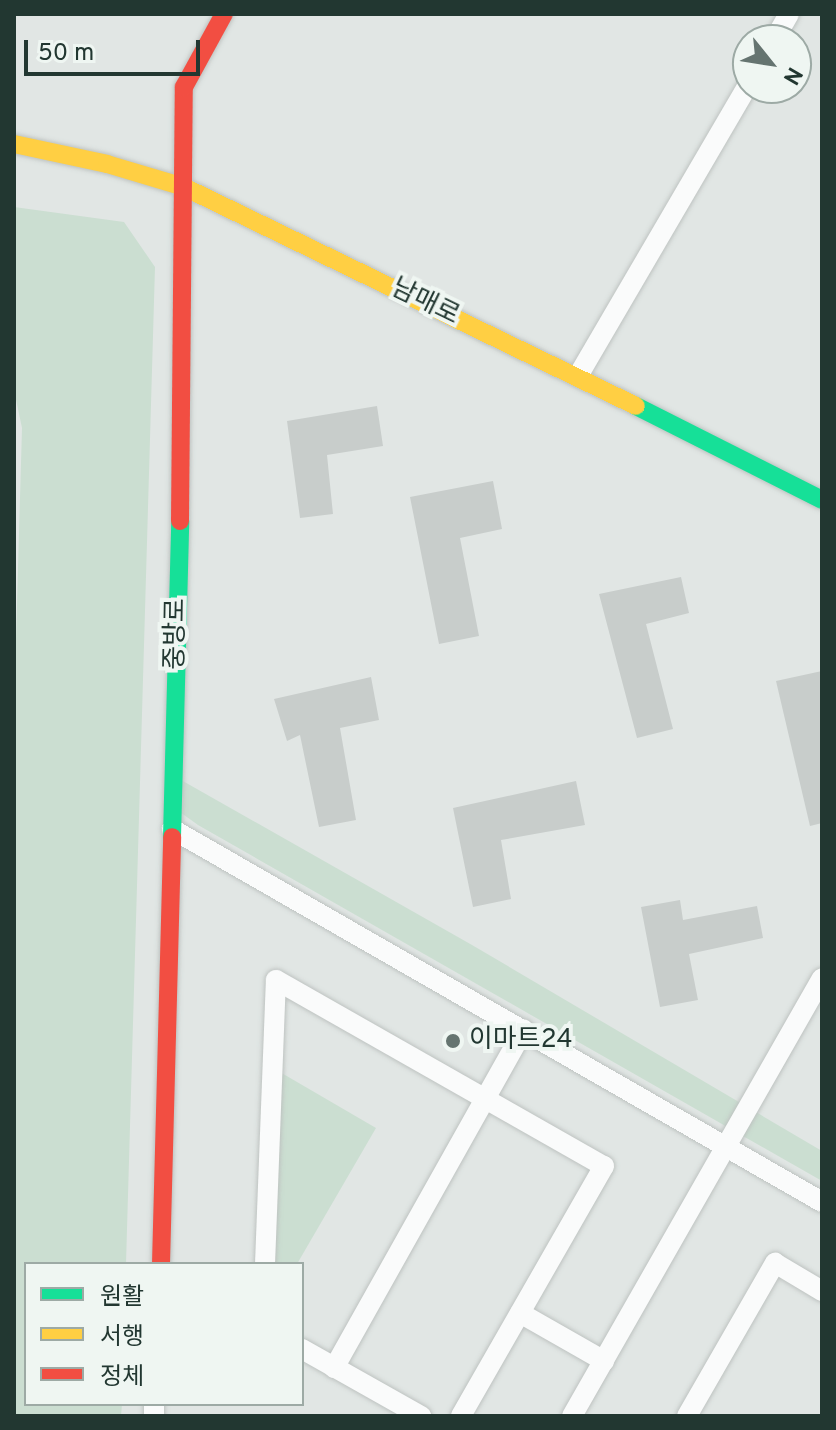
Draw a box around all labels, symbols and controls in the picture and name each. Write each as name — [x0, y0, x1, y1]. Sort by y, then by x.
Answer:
scale bar — [28, 24, 204, 74]
north arrow — [732, 24, 812, 104]
text: 50 m — [38, 39, 94, 69]
text: N — [776, 62, 807, 89]
street label: 남매로 — [386, 273, 464, 333]
street label: 중방로 — [161, 598, 193, 670]
place label: 이마트24 — [469, 1025, 573, 1057]
marker: 이마트24 — [444, 1032, 462, 1050]
legend — [24, 1262, 304, 1406]
text: 원활 — [100, 1283, 144, 1313]
text: 서행 — [100, 1323, 144, 1353]
text: 정체 — [100, 1363, 144, 1393]

